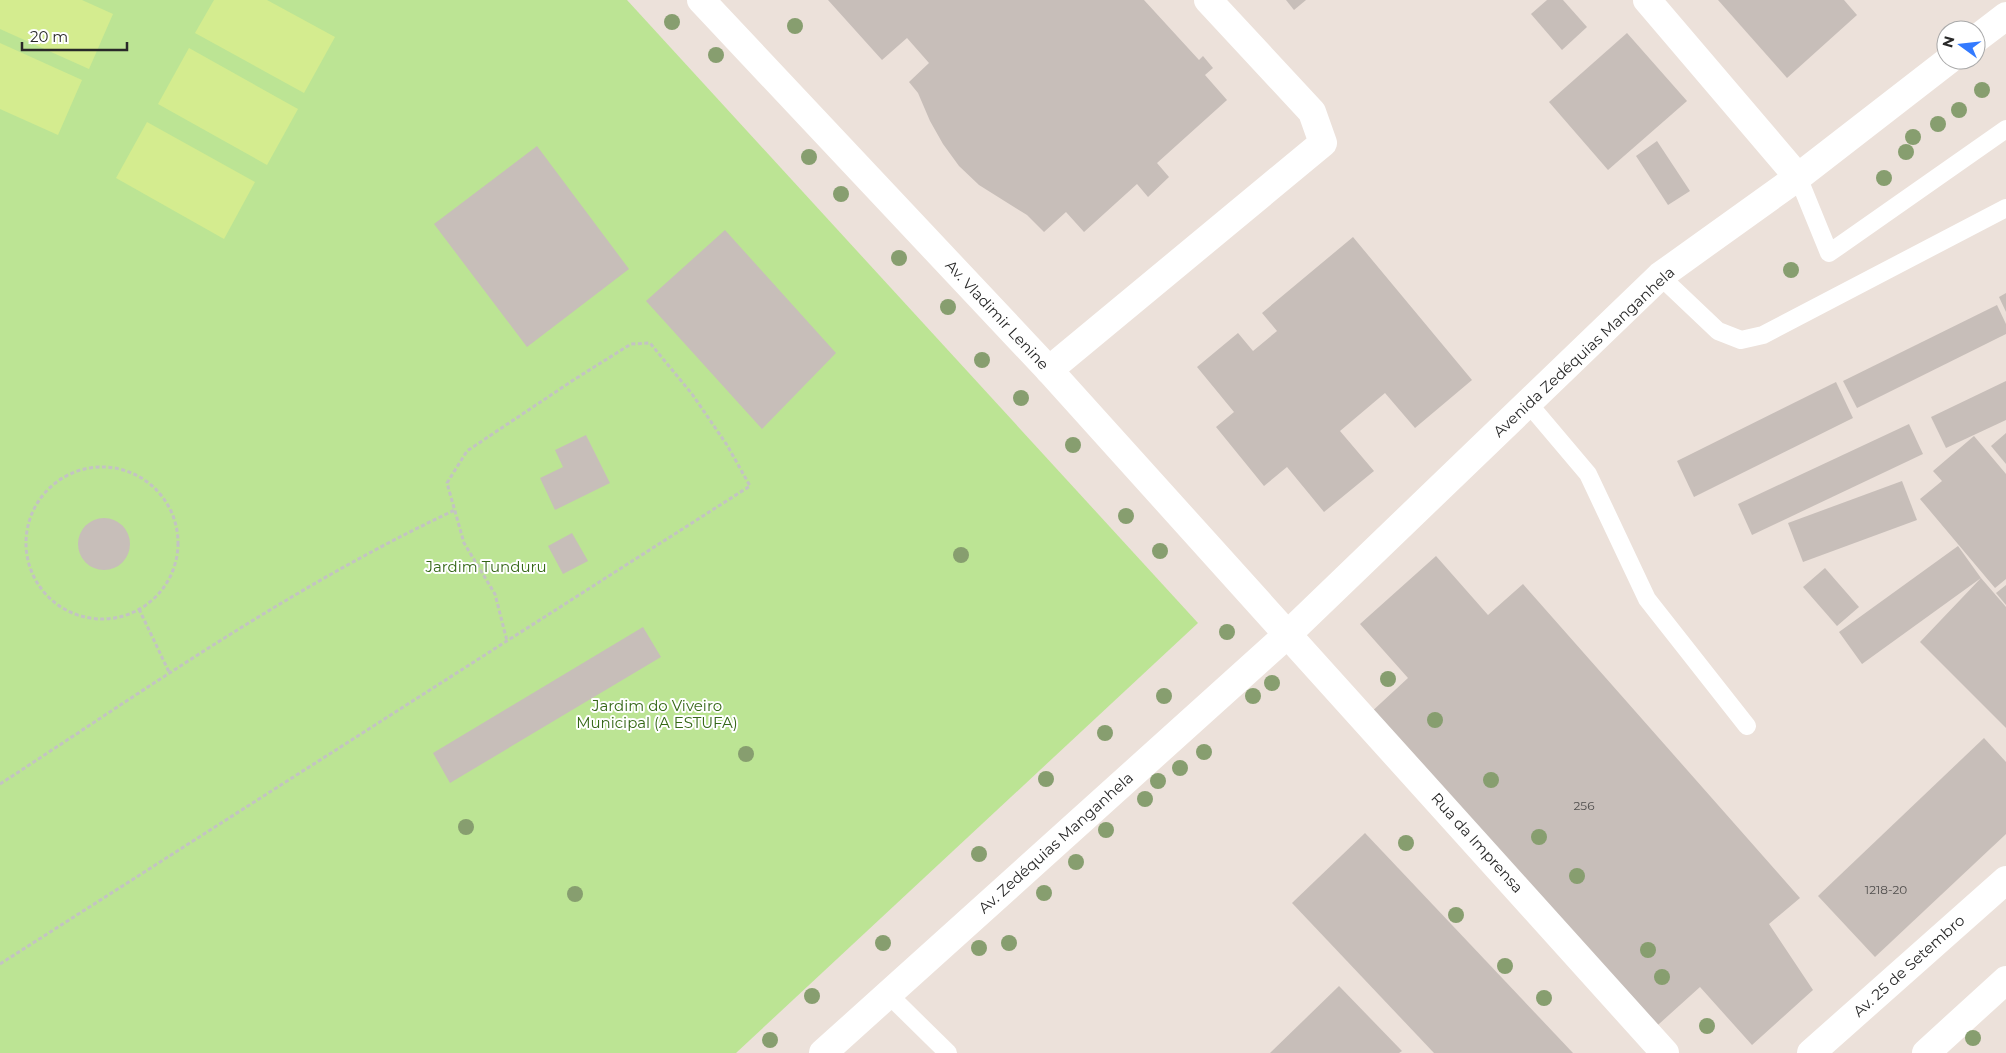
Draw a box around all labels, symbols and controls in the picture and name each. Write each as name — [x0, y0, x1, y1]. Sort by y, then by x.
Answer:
scale bar — [22, 20, 128, 52]
north arrow — [1936, 20, 1986, 70]
text: 20 m — [30, 27, 68, 46]
text: N — [1938, 34, 1959, 49]
street label: Av. Vladimir Lenine — [942, 256, 1053, 374]
street label: Avenida Zedéquias Manganhela — [1489, 262, 1678, 441]
park label: Jardim Tunduru — [424, 557, 547, 576]
park label: Jardim do Viveiro Municipal (A ESTUFA) — [576, 696, 738, 732]
street label: Av. Zedéquias Manganhela — [974, 768, 1137, 917]
street label: Rua da Imprensa — [1427, 789, 1527, 897]
house number: 256 — [1574, 798, 1594, 813]
house number: 1218-20 — [1865, 882, 1907, 897]
street label: Av. 25 de Setembro — [1849, 911, 1968, 1021]

